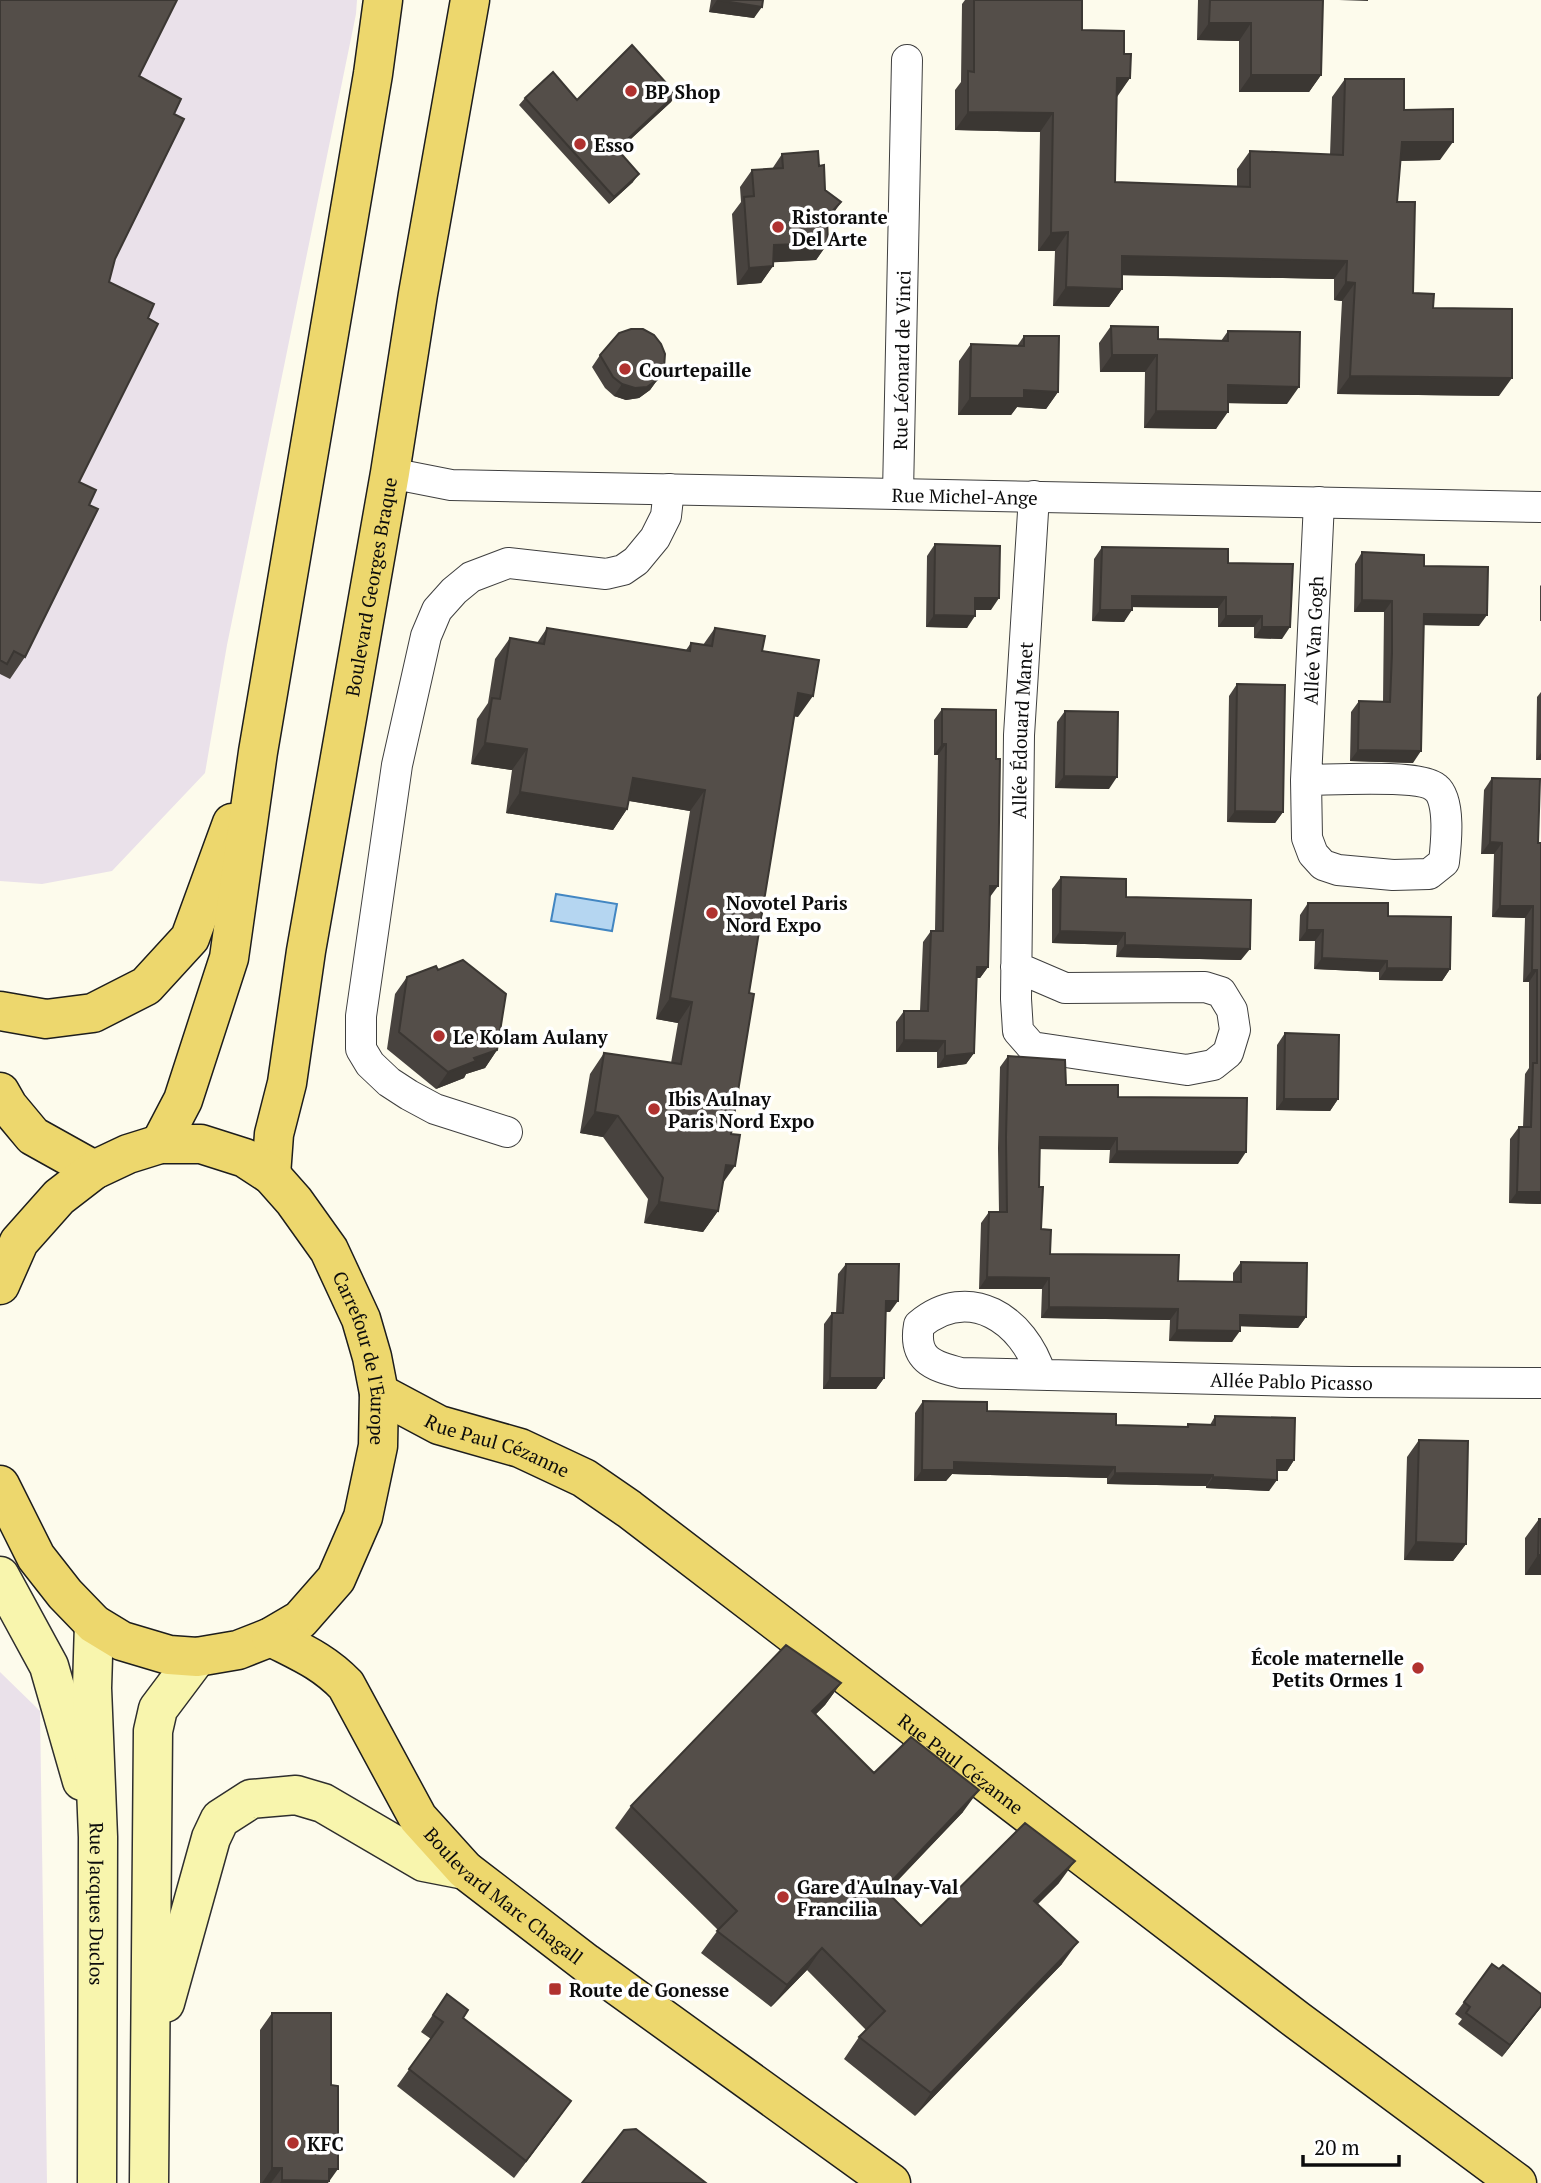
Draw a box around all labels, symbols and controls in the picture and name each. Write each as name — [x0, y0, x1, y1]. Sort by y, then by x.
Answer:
place label: BP Shop — [645, 79, 720, 104]
marker: BP Shop — [623, 83, 639, 99]
place label: Esso — [594, 132, 634, 157]
marker: Esso — [572, 136, 588, 152]
place label: Ristorante Del Arte — [792, 204, 888, 251]
marker: Ristorante Del Arte — [770, 219, 786, 235]
street label: Rue Léonard de Vinci — [886, 270, 915, 450]
place label: Courtepaille — [639, 357, 751, 382]
marker: Courtepaille — [617, 361, 633, 377]
street label: Boulevard Georges Braque — [338, 475, 402, 698]
street label: Rue Michel-Ange — [892, 481, 1038, 509]
street label: Allée Van Gogh — [1297, 575, 1328, 706]
street label: Allée Édouard Manet — [1006, 641, 1037, 819]
place label: Novotel Paris Nord Expo — [726, 890, 848, 937]
marker: Novotel Paris Nord Expo — [704, 905, 720, 921]
place label: Le Kolam Aulany — [453, 1024, 609, 1049]
marker: Le Kolam Aulany — [431, 1028, 447, 1044]
place label: Ibis Aulnay Paris Nord Expo — [668, 1086, 814, 1133]
marker: Ibis Aulnay Paris Nord Expo — [646, 1101, 662, 1117]
street label: Carrefour de l'Europe — [328, 1267, 392, 1445]
street label: Allée Pablo Picasso — [1210, 1366, 1373, 1395]
street label: Rue Paul Cézanne — [421, 1407, 574, 1482]
place label: École maternelle Petits Ormes 1 — [1251, 1645, 1404, 1692]
marker: École maternelle Petits Ormes 1 — [1410, 1660, 1426, 1676]
street label: Rue Paul Cézanne — [894, 1707, 1029, 1819]
street label: Boulevard Marc Chagall — [419, 1821, 589, 1969]
street label: Rue Jacques Duclos — [85, 1822, 111, 1986]
place label: Gare d'Aulnay-Val Francilia — [797, 1874, 958, 1921]
marker: Gare d'Aulnay-Val Francilia — [775, 1889, 791, 1905]
place label: Route de Gonesse — [569, 1977, 729, 2002]
marker: Route de Gonesse — [547, 1981, 563, 1997]
scale bar — [1303, 2124, 1399, 2168]
place label: KFC — [307, 2131, 344, 2156]
text: 20 m — [1314, 2133, 1360, 2161]
marker: KFC — [285, 2135, 301, 2151]

